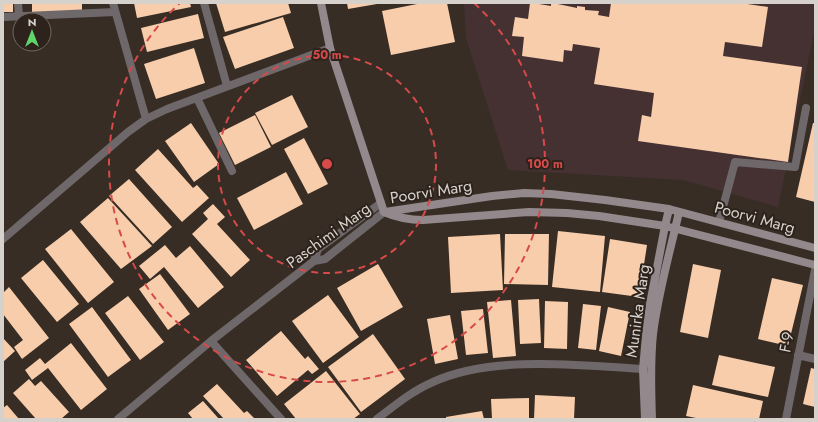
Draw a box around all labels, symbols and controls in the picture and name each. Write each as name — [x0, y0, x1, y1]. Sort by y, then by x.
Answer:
north arrow — [12, 12, 52, 52]
text: N — [28, 14, 36, 30]
text: 50 m — [312, 46, 342, 64]
text: 100 m — [527, 155, 563, 173]
centre of rings — [320, 157, 334, 171]
street label: Poorvi Marg — [388, 174, 474, 209]
street label: Poorvi Marg — [712, 196, 798, 239]
street label: Paschimi Marg — [281, 197, 375, 274]
street label: Munirka Marg — [620, 263, 655, 359]
street label: F-9 — [773, 330, 800, 354]

